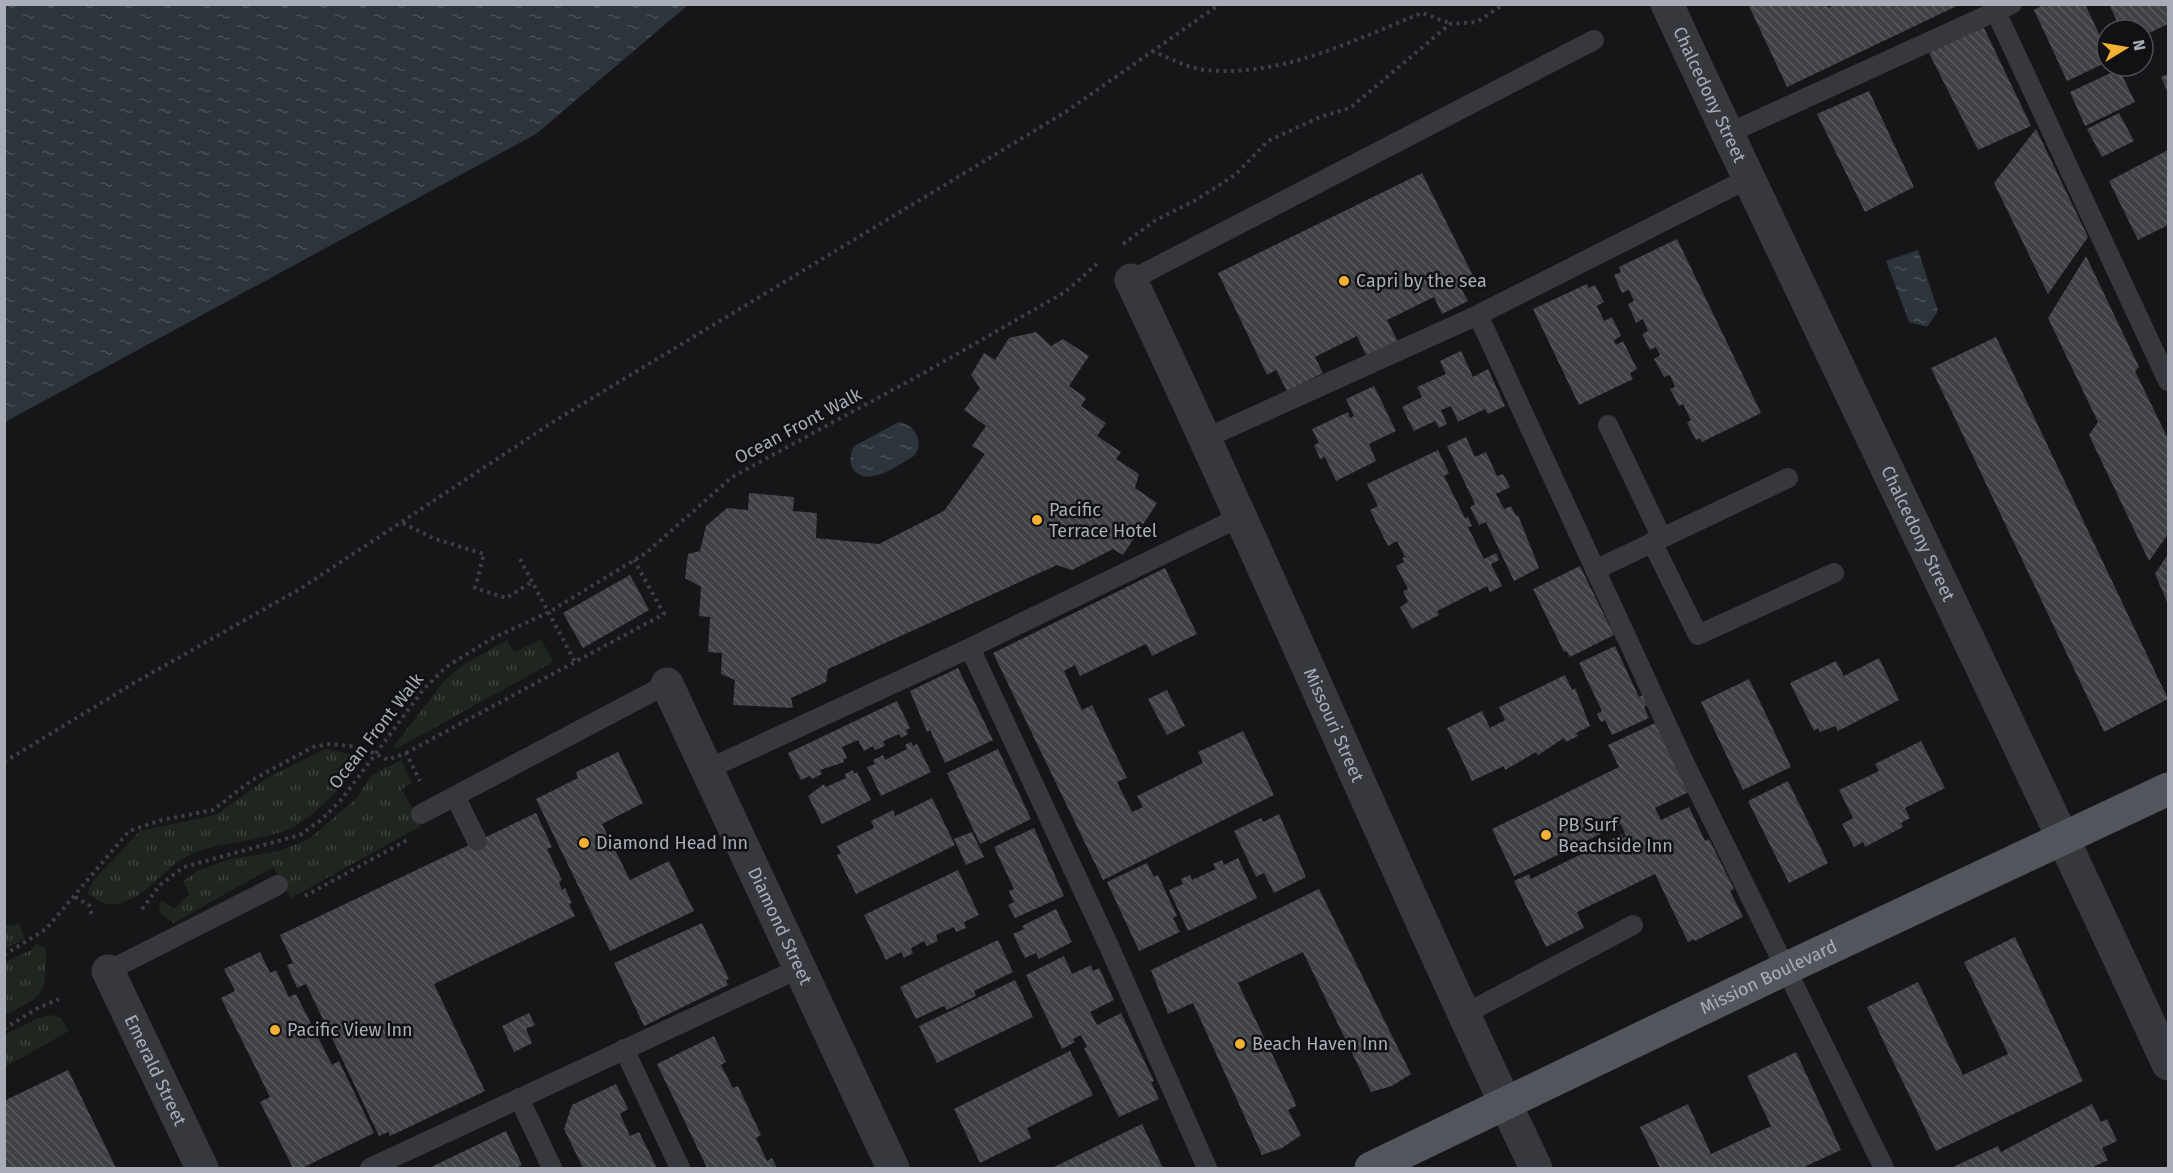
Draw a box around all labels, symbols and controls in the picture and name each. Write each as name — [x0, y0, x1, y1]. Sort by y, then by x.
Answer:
north arrow — [2095, 18, 2155, 78]
street label: Chalcedony Street — [1668, 23, 1751, 167]
text: N — [2129, 38, 2150, 52]
place label: Capri by the sea — [1356, 270, 1487, 292]
marker: Capri by the sea — [1337, 274, 1351, 288]
street label: Ocean Front Walk — [731, 383, 866, 469]
street label: Chalcedony Street — [1876, 462, 1960, 605]
place label: Pacific Terrace Hotel — [1049, 499, 1157, 542]
marker: Pacific Terrace Hotel — [1030, 513, 1044, 527]
street label: Missouri Street — [1299, 665, 1369, 786]
street label: Ocean Front Walk — [324, 668, 428, 793]
place label: PB Surf Beachside Inn — [1558, 814, 1673, 857]
marker: PB Surf Beachside Inn — [1539, 828, 1553, 842]
place label: Diamond Head Inn — [596, 832, 748, 854]
marker: Diamond Head Inn — [577, 836, 591, 850]
street label: Diamond Street — [743, 864, 817, 989]
street label: Mission Boulevard — [1696, 935, 1841, 1019]
street label: Emerald Street — [120, 1011, 191, 1130]
place label: Pacific View Inn — [287, 1019, 413, 1041]
marker: Pacific View Inn — [268, 1023, 282, 1037]
place label: Beach Haven Inn — [1252, 1033, 1388, 1055]
marker: Beach Haven Inn — [1233, 1037, 1247, 1051]

